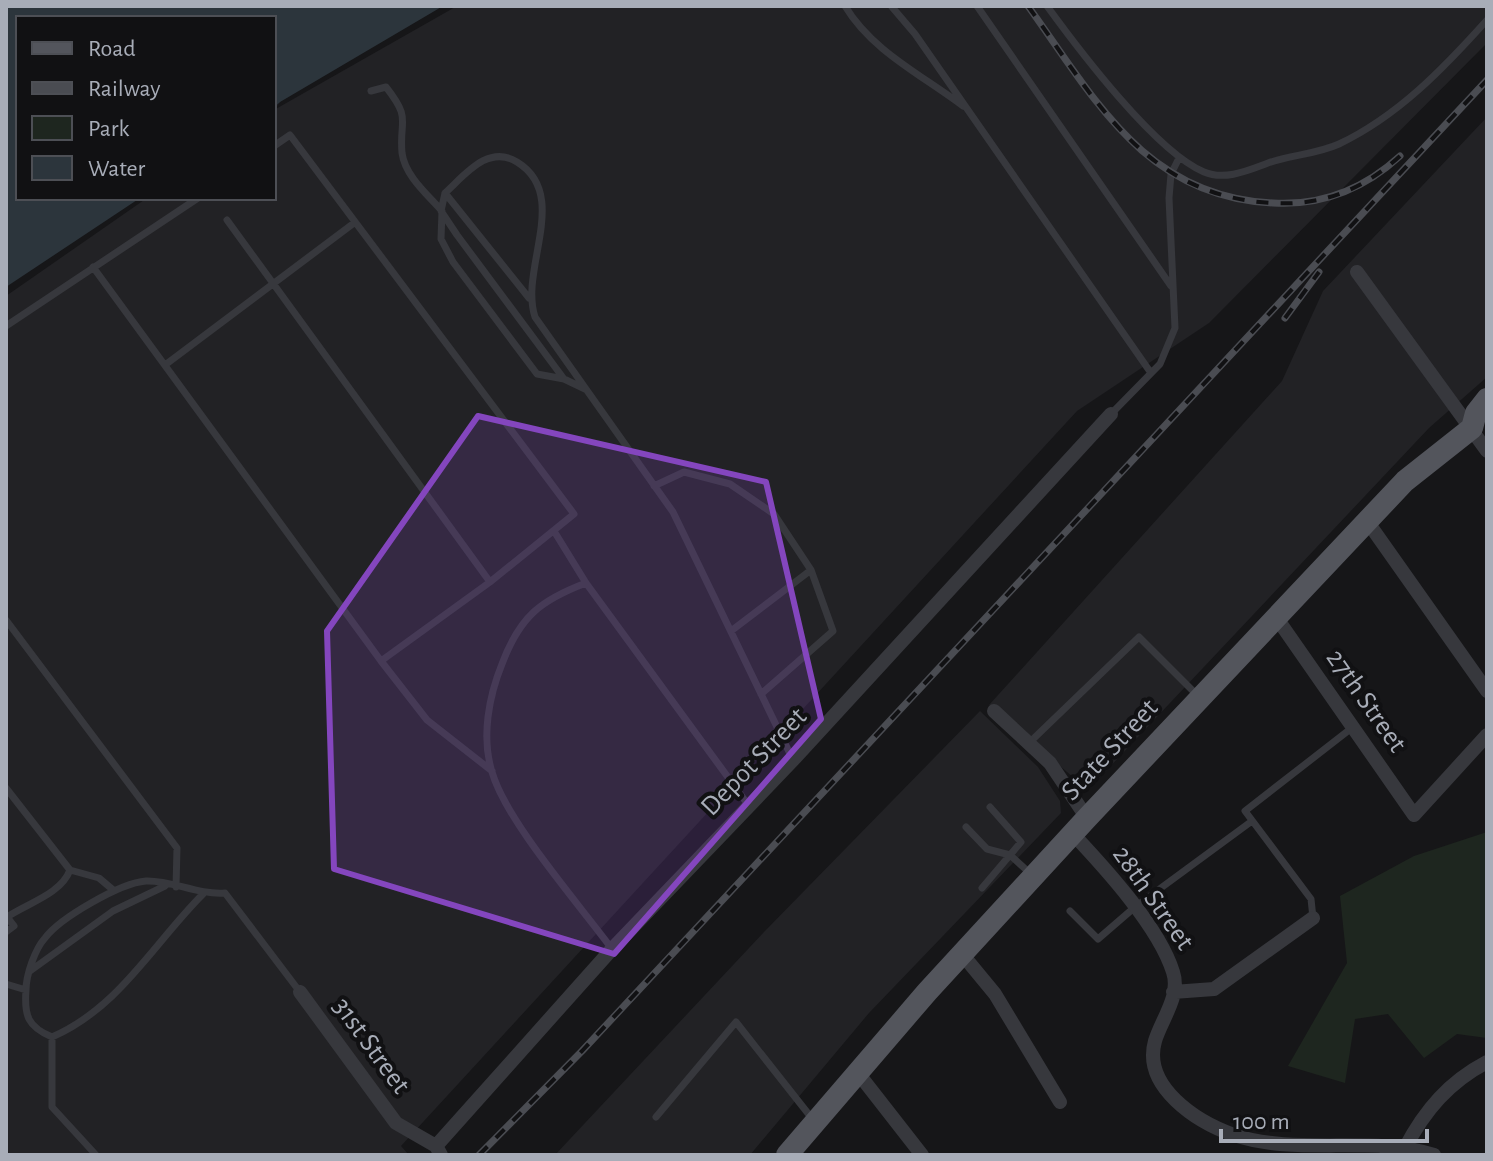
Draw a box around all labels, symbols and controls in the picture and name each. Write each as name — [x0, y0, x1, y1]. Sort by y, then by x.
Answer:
legend — [16, 16, 276, 200]
text: Road — [88, 37, 136, 61]
text: Railway — [88, 77, 160, 101]
text: Park — [88, 117, 129, 141]
text: Water — [88, 157, 146, 181]
street label: 27th Street — [1321, 644, 1411, 758]
street label: State Street — [1056, 694, 1164, 806]
street label: Depot Street — [696, 702, 812, 822]
street label: 28th Street — [1107, 841, 1199, 955]
street label: 31st Street — [327, 993, 415, 1099]
scale bar — [1221, 1093, 1427, 1143]
text: 100 m — [1233, 1110, 1290, 1134]

